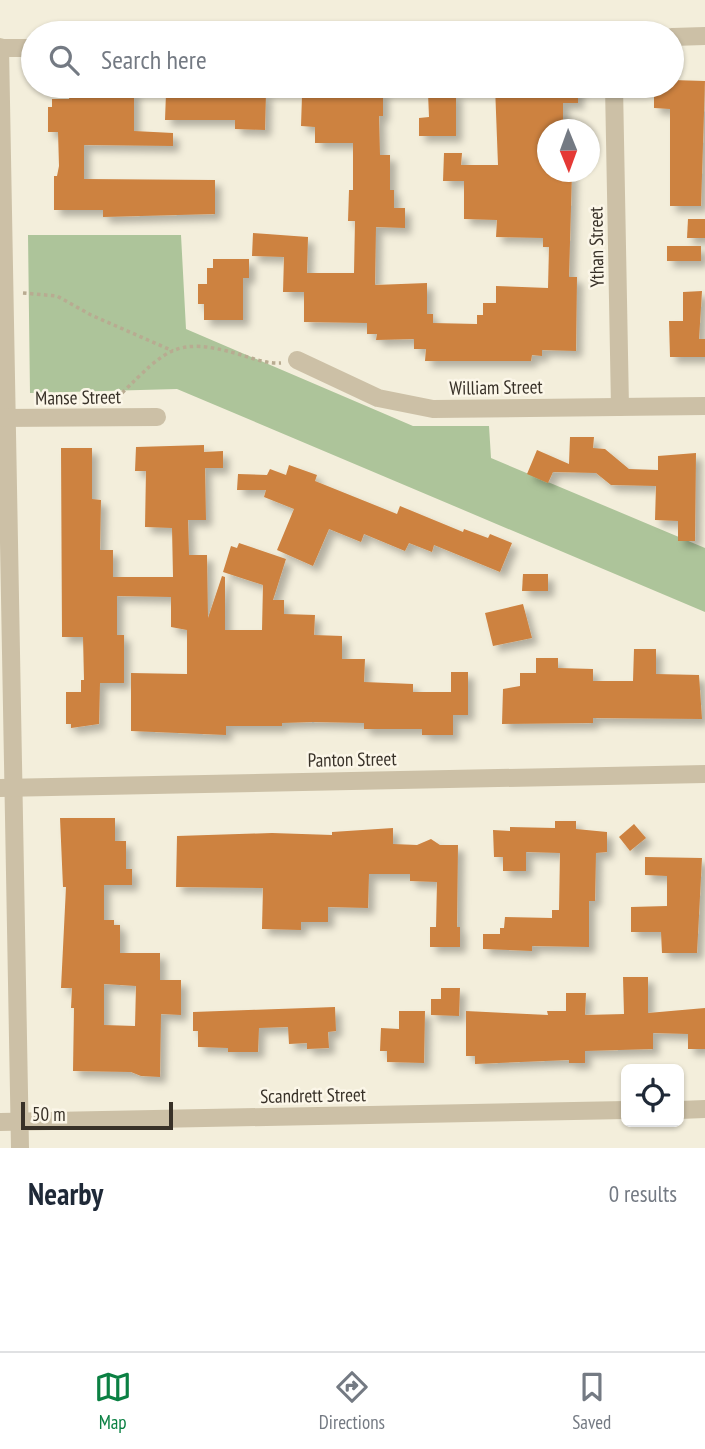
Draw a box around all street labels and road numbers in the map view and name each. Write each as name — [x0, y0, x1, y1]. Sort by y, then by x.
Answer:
street label: Ythan Street — [583, 206, 609, 288]
street label: William Street — [449, 374, 544, 400]
street label: Manse Street — [35, 384, 122, 410]
street label: Panton Street — [307, 746, 397, 772]
street label: Scandrett Street — [260, 1082, 367, 1108]

